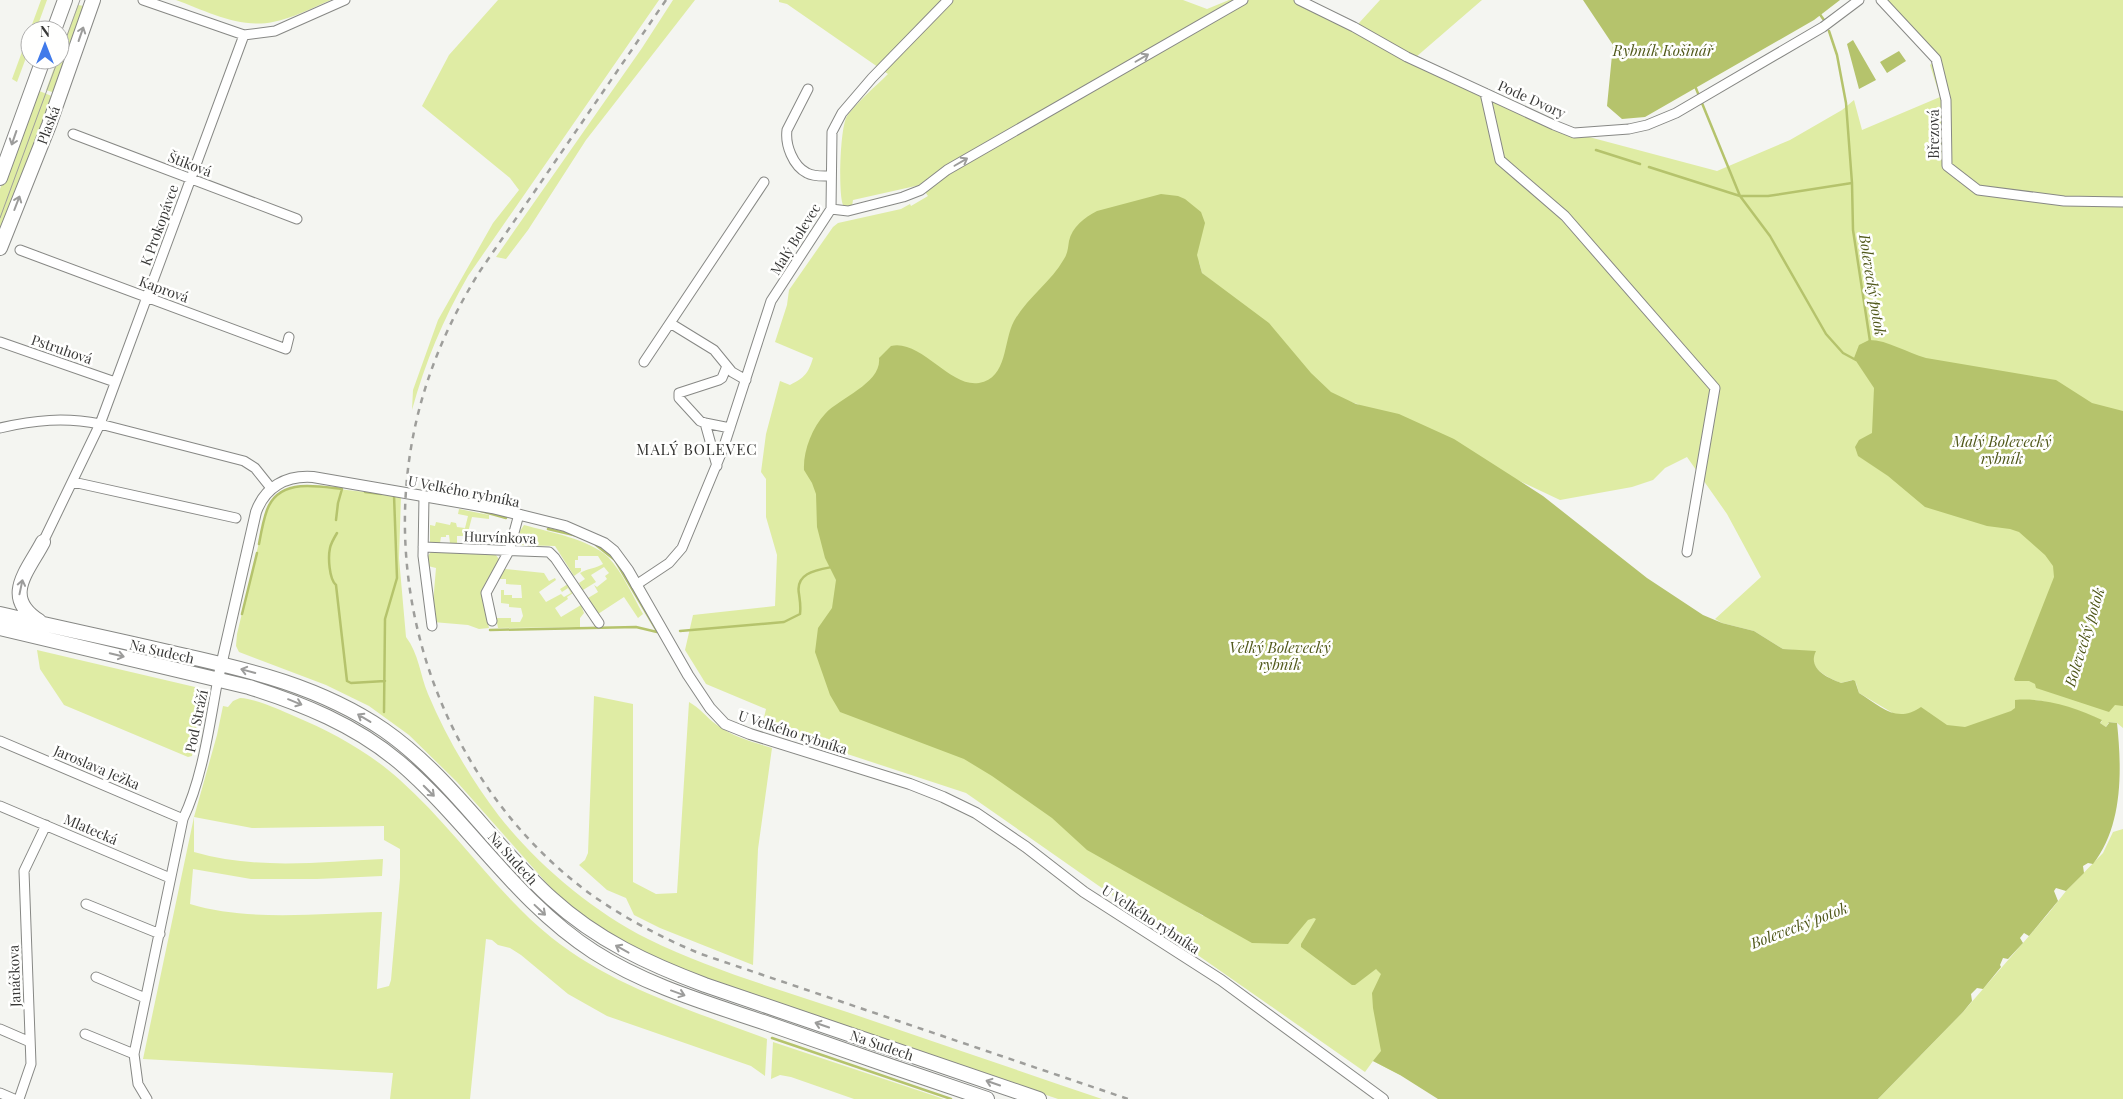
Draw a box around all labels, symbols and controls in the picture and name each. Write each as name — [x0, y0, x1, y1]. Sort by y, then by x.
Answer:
north arrow — [20, 20, 70, 70]
text: N — [40, 22, 50, 41]
one-way arrow — [77, 27, 86, 43]
water label: Rybník Košinář — [1612, 40, 1715, 60]
one-way arrow — [1135, 53, 1149, 63]
street label: Pode Dvory — [1495, 76, 1569, 122]
street label: Plaská — [32, 103, 64, 147]
street label: Březová — [1924, 109, 1943, 159]
one-way arrow — [9, 130, 19, 146]
street label: Štiková — [165, 147, 215, 181]
one-way arrow — [954, 157, 968, 167]
street label: K Prokopávce — [136, 182, 182, 268]
one-way arrow — [13, 196, 23, 211]
street label: Malý Bolevec — [765, 199, 825, 278]
water label: Bolevecký potok — [1855, 232, 1891, 338]
street label: Kaprová — [137, 271, 191, 307]
street label: Pstruhová — [29, 330, 95, 368]
water label: Malý Bolevecký rybník — [1952, 431, 2052, 468]
district label: MALÝ BOLEVEC — [636, 439, 758, 459]
street label: U Velkého rybníka — [406, 471, 522, 511]
street label: Hurvínkova — [463, 526, 537, 548]
one-way arrow — [17, 579, 26, 595]
water label: Bolevecký potok — [2059, 585, 2109, 690]
street label: Na Sudech — [128, 634, 197, 668]
water label: Velký Bolevecký rybník — [1229, 637, 1331, 674]
one-way arrow — [109, 651, 125, 660]
one-way arrow — [240, 665, 256, 675]
street label: Pod Stráží — [180, 688, 212, 754]
one-way arrow — [287, 698, 302, 708]
street label: U Velkého rybníka — [736, 705, 850, 759]
one-way arrow — [357, 712, 371, 722]
street label: Jaroslava Ježka — [50, 740, 143, 794]
one-way arrow — [423, 785, 435, 797]
street label: Mlatecká — [61, 809, 121, 849]
street label: Na Sudech — [484, 827, 543, 889]
street label: U Velkého rybníka — [1098, 880, 1204, 958]
water label: Bolevecký potok — [1747, 897, 1851, 953]
one-way arrow — [533, 904, 546, 916]
one-way arrow — [614, 944, 629, 954]
street label: Janáčkova — [3, 945, 25, 1008]
one-way arrow — [670, 989, 686, 998]
one-way arrow — [815, 1020, 831, 1029]
street label: Na Sudech — [848, 1025, 917, 1065]
one-way arrow — [986, 1078, 1001, 1087]

